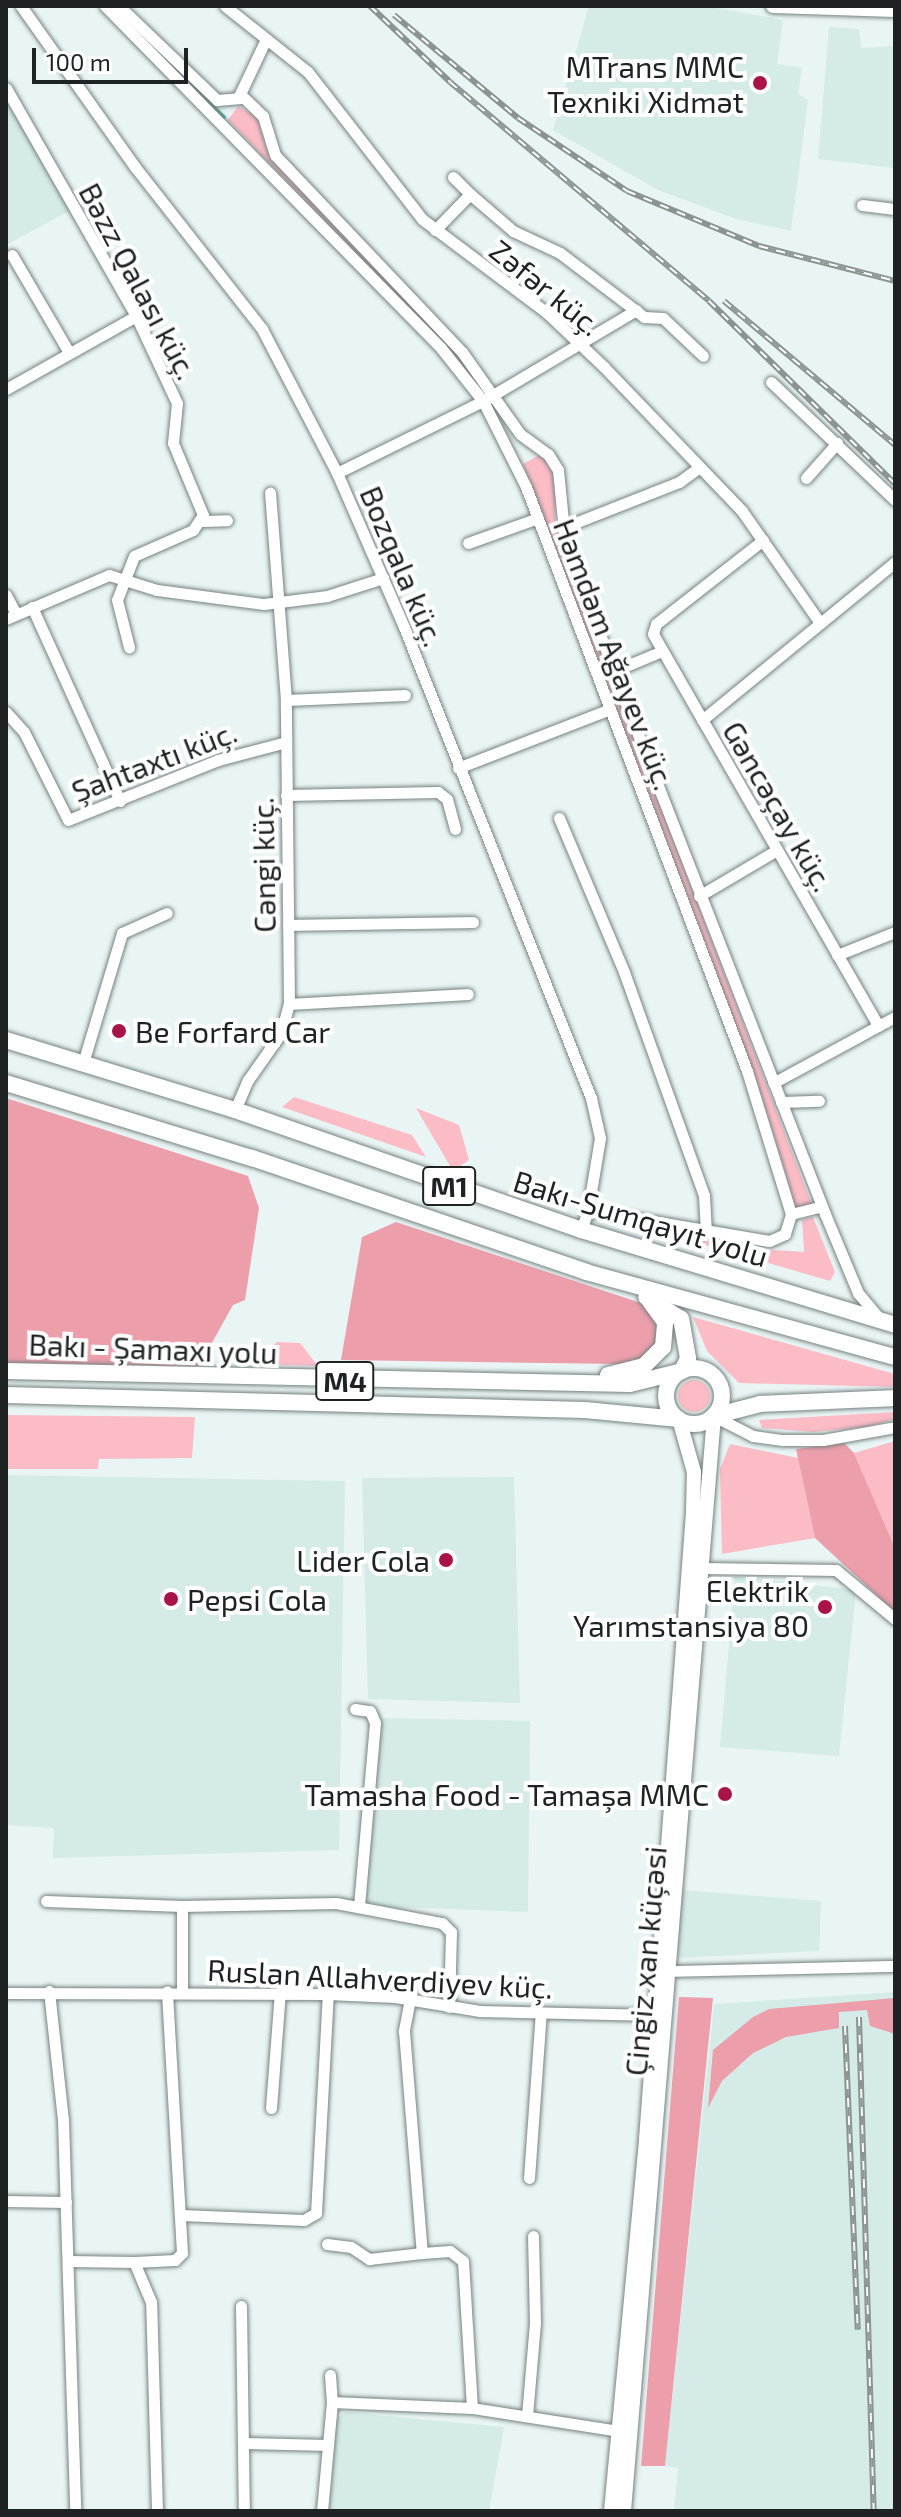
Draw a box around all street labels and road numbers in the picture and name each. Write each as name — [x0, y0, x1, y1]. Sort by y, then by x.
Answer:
street label: Bəzz Qalası küç. — [72, 177, 206, 385]
street label: Zəfər küç. — [483, 231, 609, 343]
street label: Bozqala küç. — [353, 481, 453, 651]
street label: Həmdəm Ağayev küç. — [546, 513, 684, 795]
street label: Şahtaxtı küç. — [66, 713, 242, 809]
street label: Gəncəçay küç. — [716, 714, 842, 898]
street label: Cəngi küç. — [244, 797, 282, 933]
road number: M1 — [421, 1162, 477, 1210]
street label: Bakı-Sumqayıt yolu — [509, 1162, 773, 1274]
street label: Bakı - Şamaxı yolu — [28, 1326, 278, 1370]
road number: M4 — [315, 1357, 375, 1405]
street label: Çingiz xan küçəsi — [617, 1845, 673, 2077]
street label: Ruslan Allahverdiyev küç. — [206, 1951, 554, 2005]

